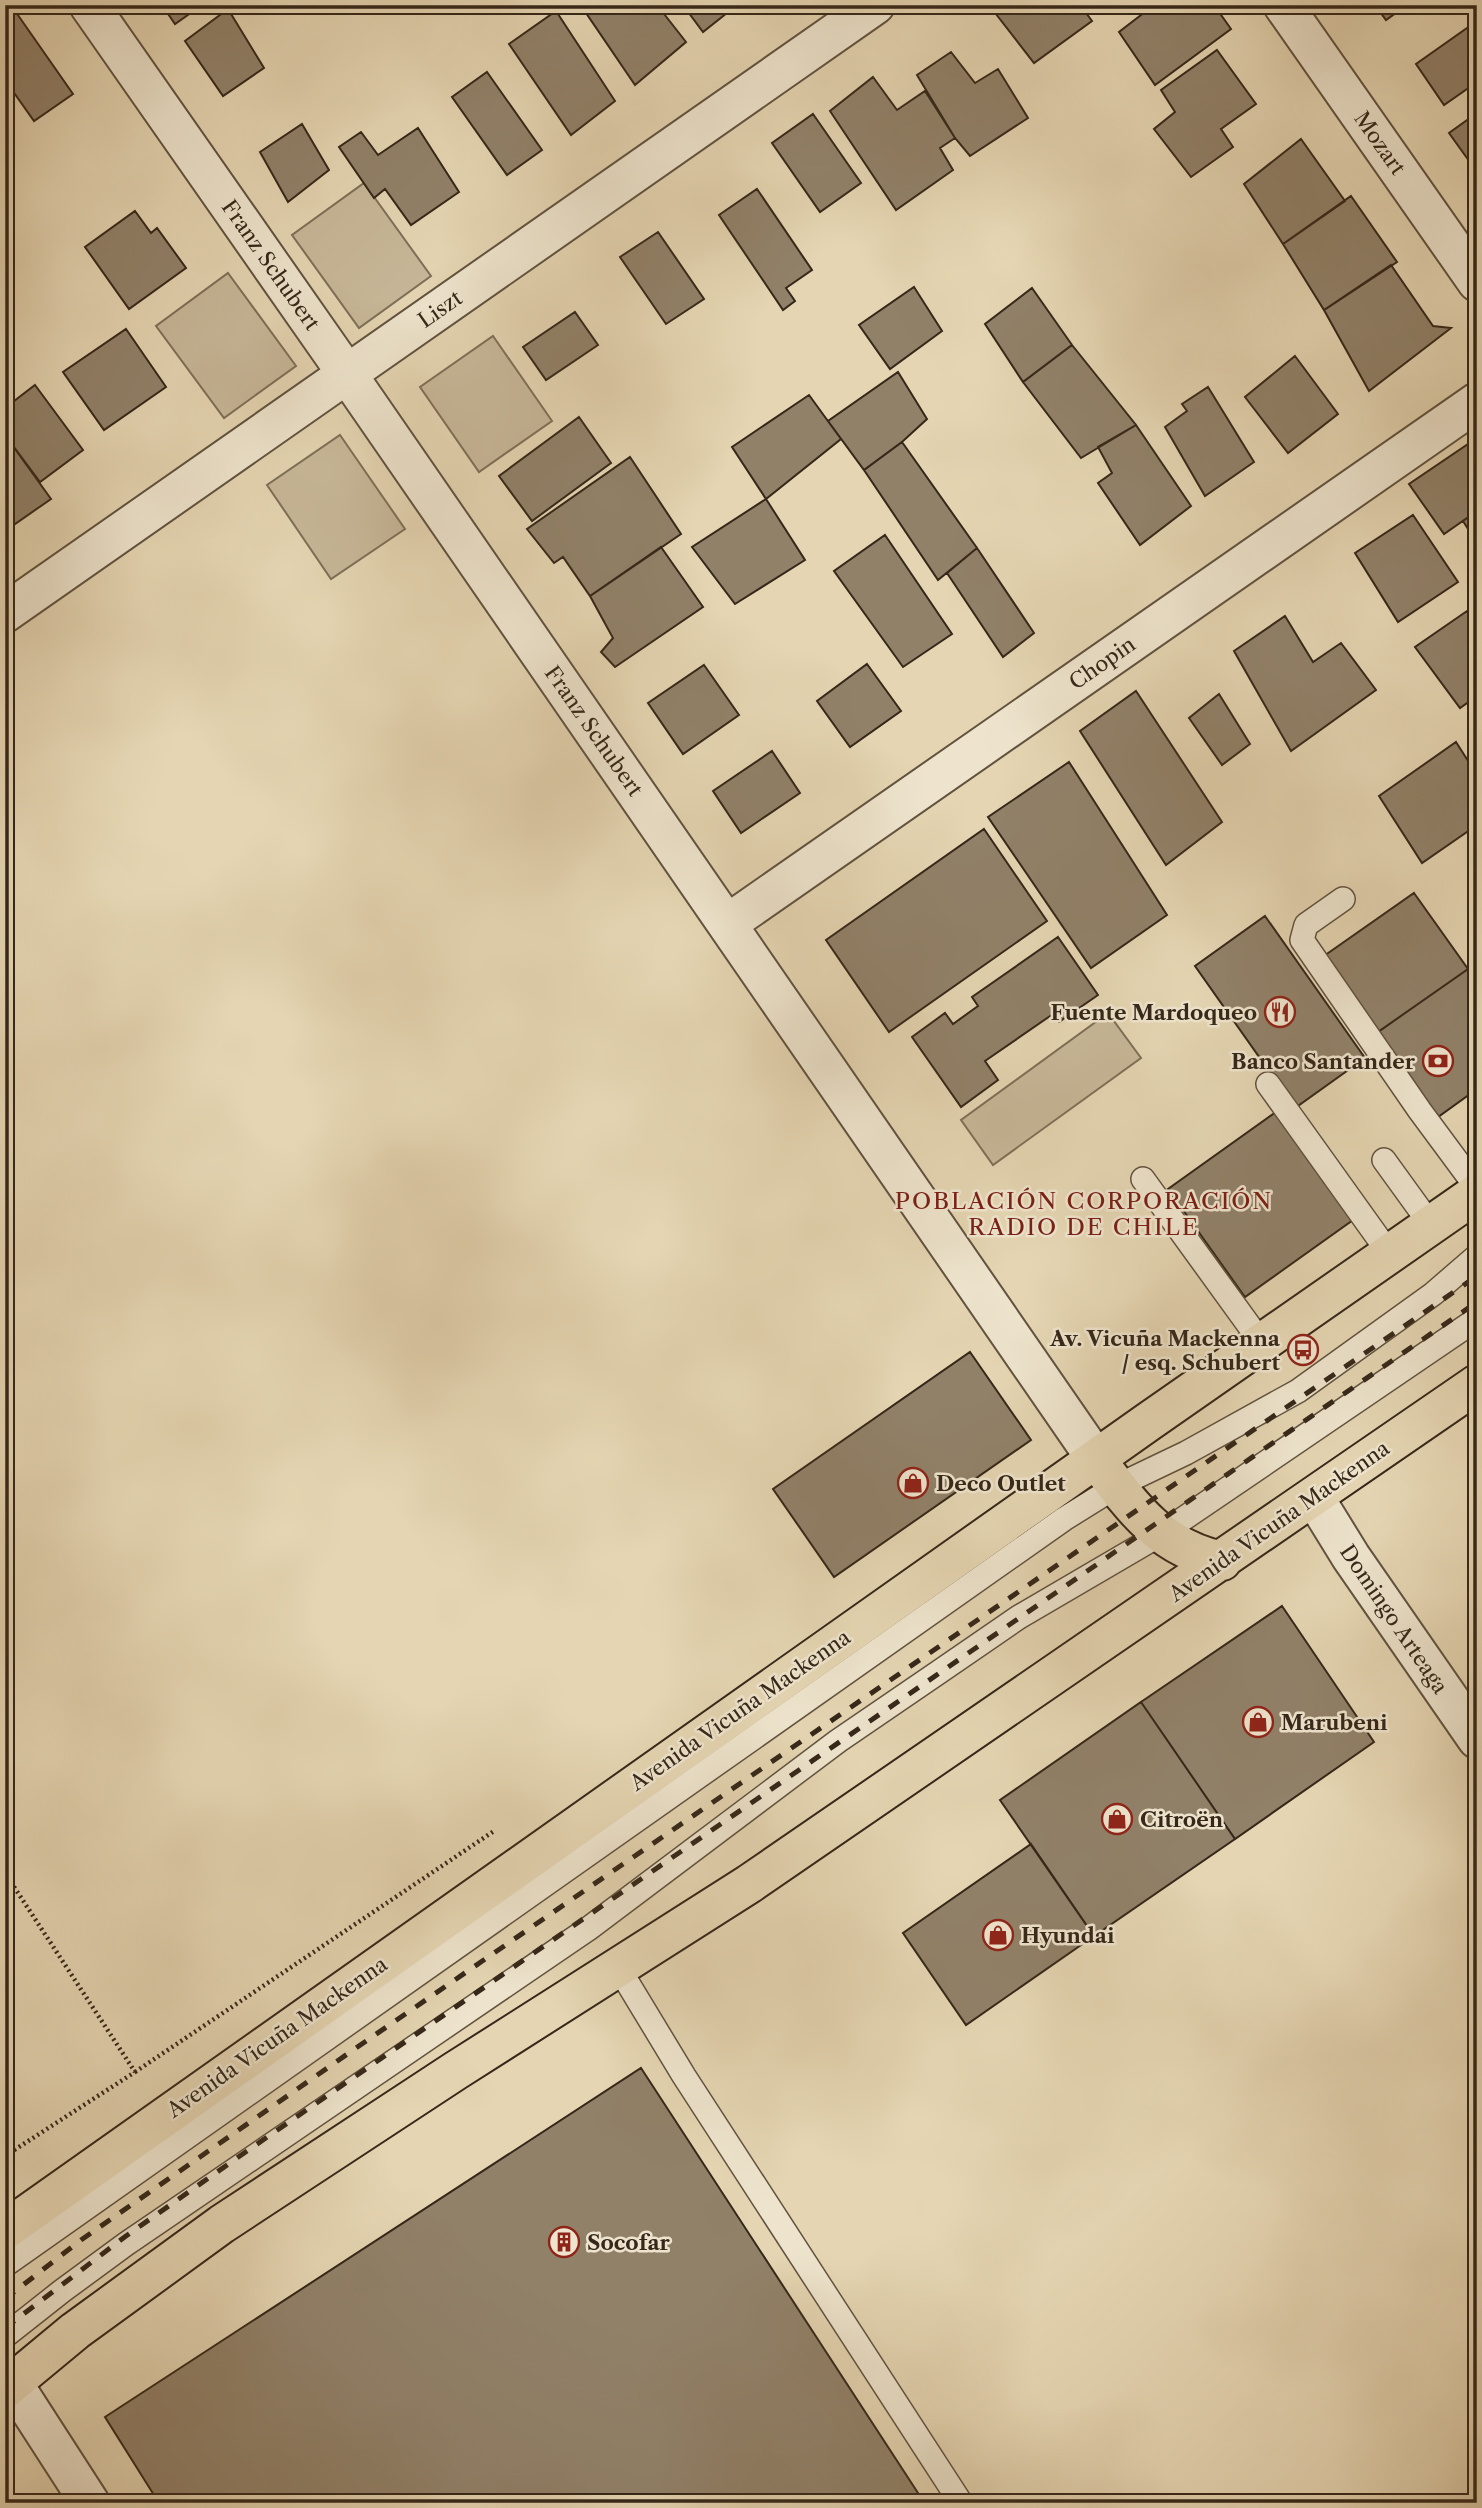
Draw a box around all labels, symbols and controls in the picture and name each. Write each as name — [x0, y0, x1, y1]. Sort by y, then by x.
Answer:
street label: Mozart — [1349, 106, 1411, 180]
street label: Franz Schubert — [217, 195, 326, 335]
street label: Liszt — [413, 285, 467, 333]
street label: Chopin — [1064, 631, 1140, 695]
street label: Franz Schubert — [540, 661, 649, 801]
restaurant icon: Fuente Mardoqueo — [1263, 995, 1297, 1029]
place label: Fuente Mardoqueo — [1050, 1000, 1257, 1025]
bank icon: Banco Santander — [1421, 1044, 1455, 1078]
place label: Banco Santander — [1231, 1049, 1416, 1074]
district label: POBLACIÓN CORPORACIÓN RADIO DE CHILE — [895, 1187, 1273, 1241]
place label: Av. Vicuña Mackenna / esq. Schubert — [1049, 1326, 1281, 1375]
bus stop icon: Av. Vicuña Mackenna / esq. Schubert — [1286, 1333, 1320, 1367]
street label: Avenida Vicuña Mackenna — [1163, 1435, 1395, 1607]
shop icon: Deco Outlet — [896, 1466, 930, 1500]
place label: Deco Outlet — [936, 1471, 1066, 1496]
street label: Domingo Arteaga — [1335, 1540, 1454, 1699]
street label: Avenida Vicuña Mackenna — [624, 1624, 856, 1796]
shop icon: Marubeni — [1241, 1705, 1275, 1739]
place label: Marubeni — [1281, 1710, 1388, 1735]
shop icon: Citroën — [1100, 1802, 1134, 1836]
place label: Citroën — [1140, 1807, 1224, 1832]
shop icon: Hyundai — [981, 1918, 1015, 1952]
place label: Hyundai — [1021, 1923, 1115, 1948]
street label: Avenida Vicuña Mackenna — [161, 1951, 393, 2123]
building icon: Socofar — [547, 2225, 581, 2259]
place label: Socofar — [587, 2230, 671, 2255]

